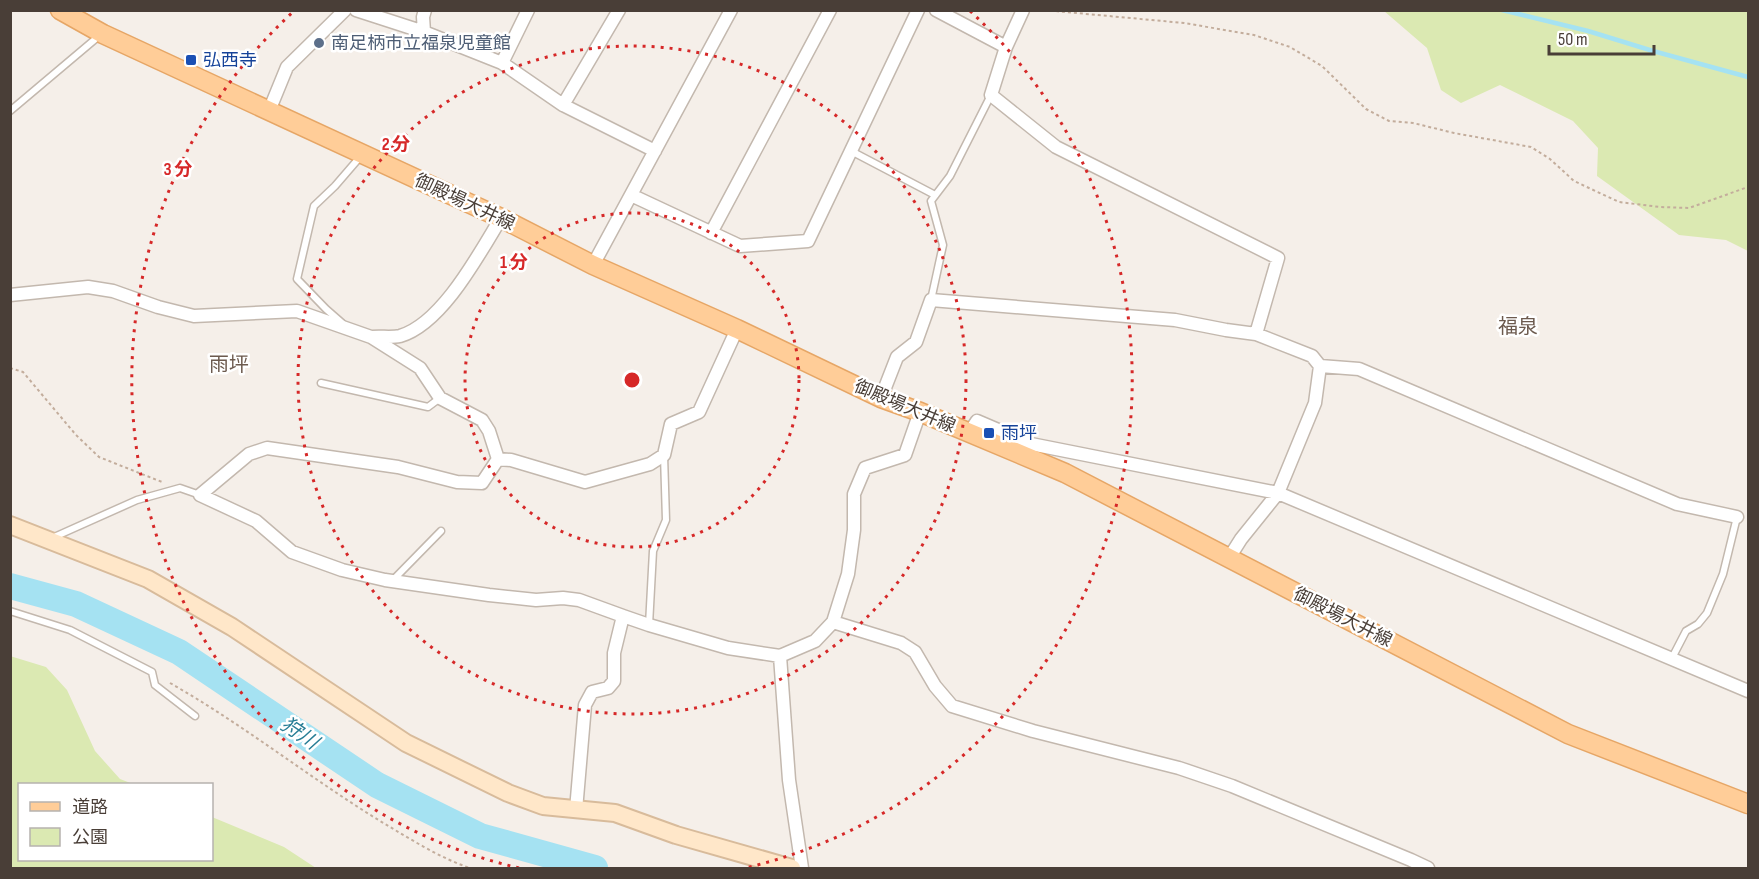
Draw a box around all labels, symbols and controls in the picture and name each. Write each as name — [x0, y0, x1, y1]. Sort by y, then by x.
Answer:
scale bar — [1549, 18, 1654, 56]
text: 50 m — [1558, 29, 1588, 50]
place label: 南足柄市立福泉児童館 — [331, 33, 511, 54]
marker: 南足柄市立福泉児童館 — [312, 36, 326, 50]
place label: 弘西寺 — [203, 50, 257, 71]
marker: 弘西寺 — [184, 53, 198, 67]
text: 2 分 — [382, 134, 410, 155]
text: 3 分 — [164, 159, 192, 180]
street label: 御殿場大井線 — [411, 170, 518, 235]
text: 1 分 — [500, 252, 528, 273]
district label: 福泉 — [1498, 315, 1538, 339]
district label: 雨坪 — [209, 353, 249, 377]
centre of rings — [622, 370, 642, 390]
street label: 御殿場大井線 — [851, 376, 959, 437]
place label: 雨坪 — [1001, 423, 1037, 444]
marker: 雨坪 — [982, 426, 996, 440]
street label: 御殿場大井線 — [1290, 584, 1396, 651]
water label: 狩川 — [276, 713, 324, 756]
legend — [18, 783, 213, 861]
text: 道路 — [72, 797, 108, 818]
text: 公園 — [72, 827, 108, 848]

